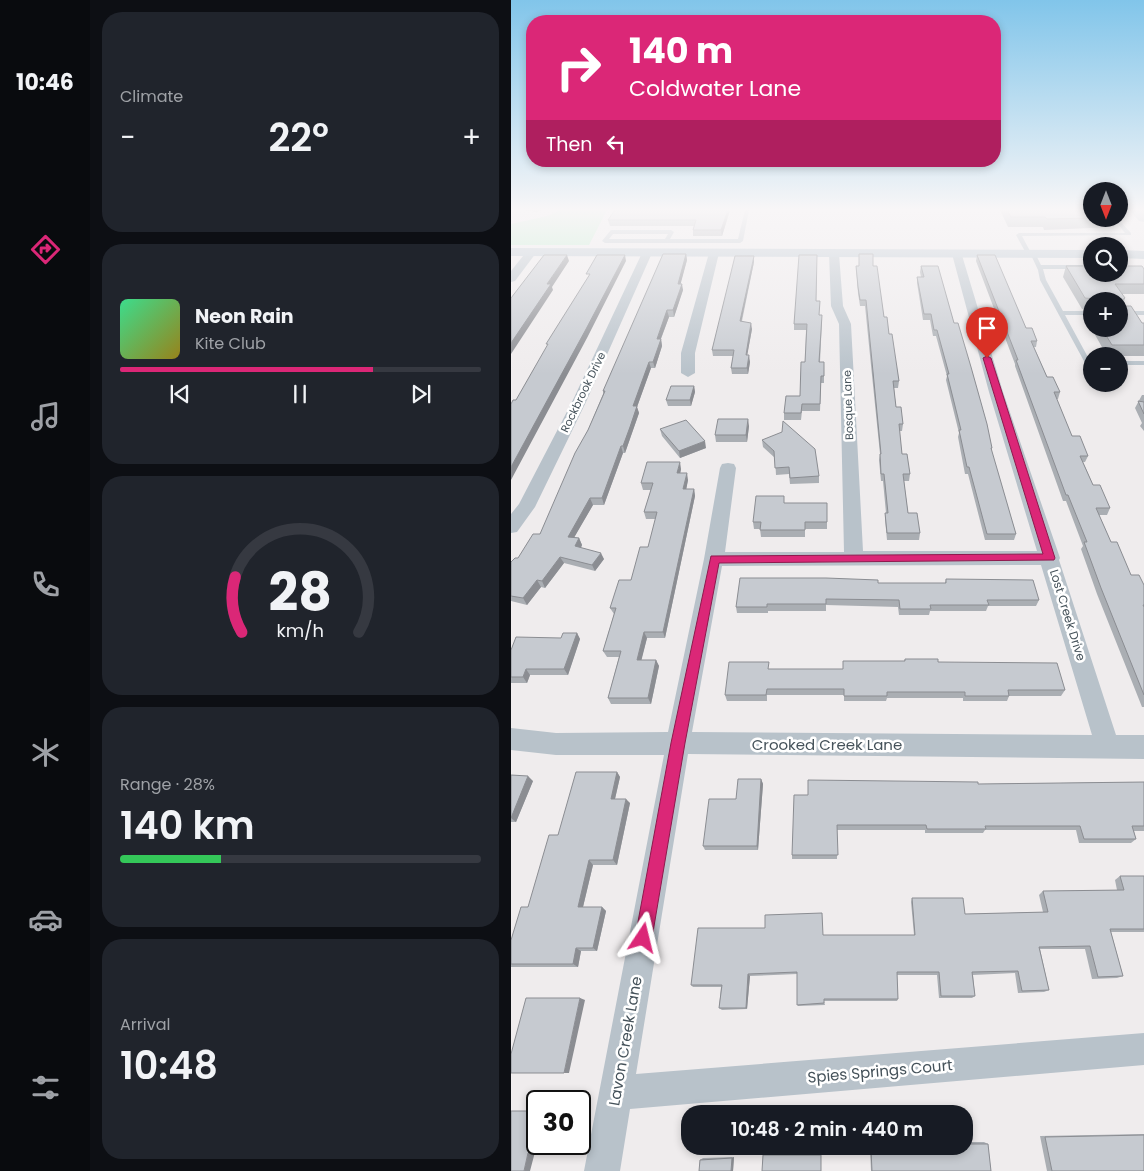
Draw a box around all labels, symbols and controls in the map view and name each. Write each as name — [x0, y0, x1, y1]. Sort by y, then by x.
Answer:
text: 140 m — [629, 26, 733, 75]
icon: right — [546, 35, 611, 100]
text: 10:46 — [16, 67, 74, 98]
text: Coldwater Lane — [629, 73, 801, 104]
text: Climate — [120, 85, 183, 108]
text: 22° — [268, 111, 329, 164]
text: − — [120, 118, 135, 157]
text: + — [462, 118, 481, 157]
icon: left — [602, 130, 630, 158]
text: Then — [546, 131, 592, 158]
north arrow — [1083, 182, 1129, 228]
map controls — [1083, 182, 1128, 392]
icon: directions — [28, 232, 63, 267]
button: search — [1083, 237, 1128, 282]
button: + — [1083, 292, 1128, 337]
text: Neon Rain — [195, 303, 294, 330]
pin — [966, 307, 1008, 358]
icon: arrive — [973, 314, 1001, 342]
text: Kite Club — [195, 332, 266, 355]
button: − — [1083, 347, 1128, 392]
street label: Rockbrook Drive — [557, 349, 610, 435]
street label: Bosque Lane — [839, 370, 857, 440]
icon: previous — [166, 380, 194, 408]
icon: pause — [286, 380, 314, 408]
icon: next — [407, 380, 435, 408]
icon: music — [28, 399, 63, 434]
text: 28 — [269, 556, 332, 629]
icon: phone — [28, 567, 63, 602]
street label: Lost Creek Drive — [1046, 567, 1090, 663]
text: km/h — [277, 618, 324, 643]
street label: Crooked Creek Lane — [752, 734, 902, 755]
icon: climate — [28, 735, 63, 770]
text: Range · 28% — [120, 773, 215, 796]
text: 140 km — [120, 799, 254, 852]
icon: car — [28, 902, 63, 937]
position arrow — [616, 911, 668, 963]
street label: Lavon Creek Lane — [603, 975, 647, 1107]
text: Arrival — [120, 1013, 170, 1036]
text: 10:48 — [120, 1039, 218, 1092]
street label: Spies Springs Court — [807, 1054, 953, 1088]
icon: filters — [28, 1070, 63, 1105]
speed limit sign: 30 — [526, 1090, 591, 1155]
text: 10:48 · 2 min · 440 m — [731, 1116, 923, 1143]

